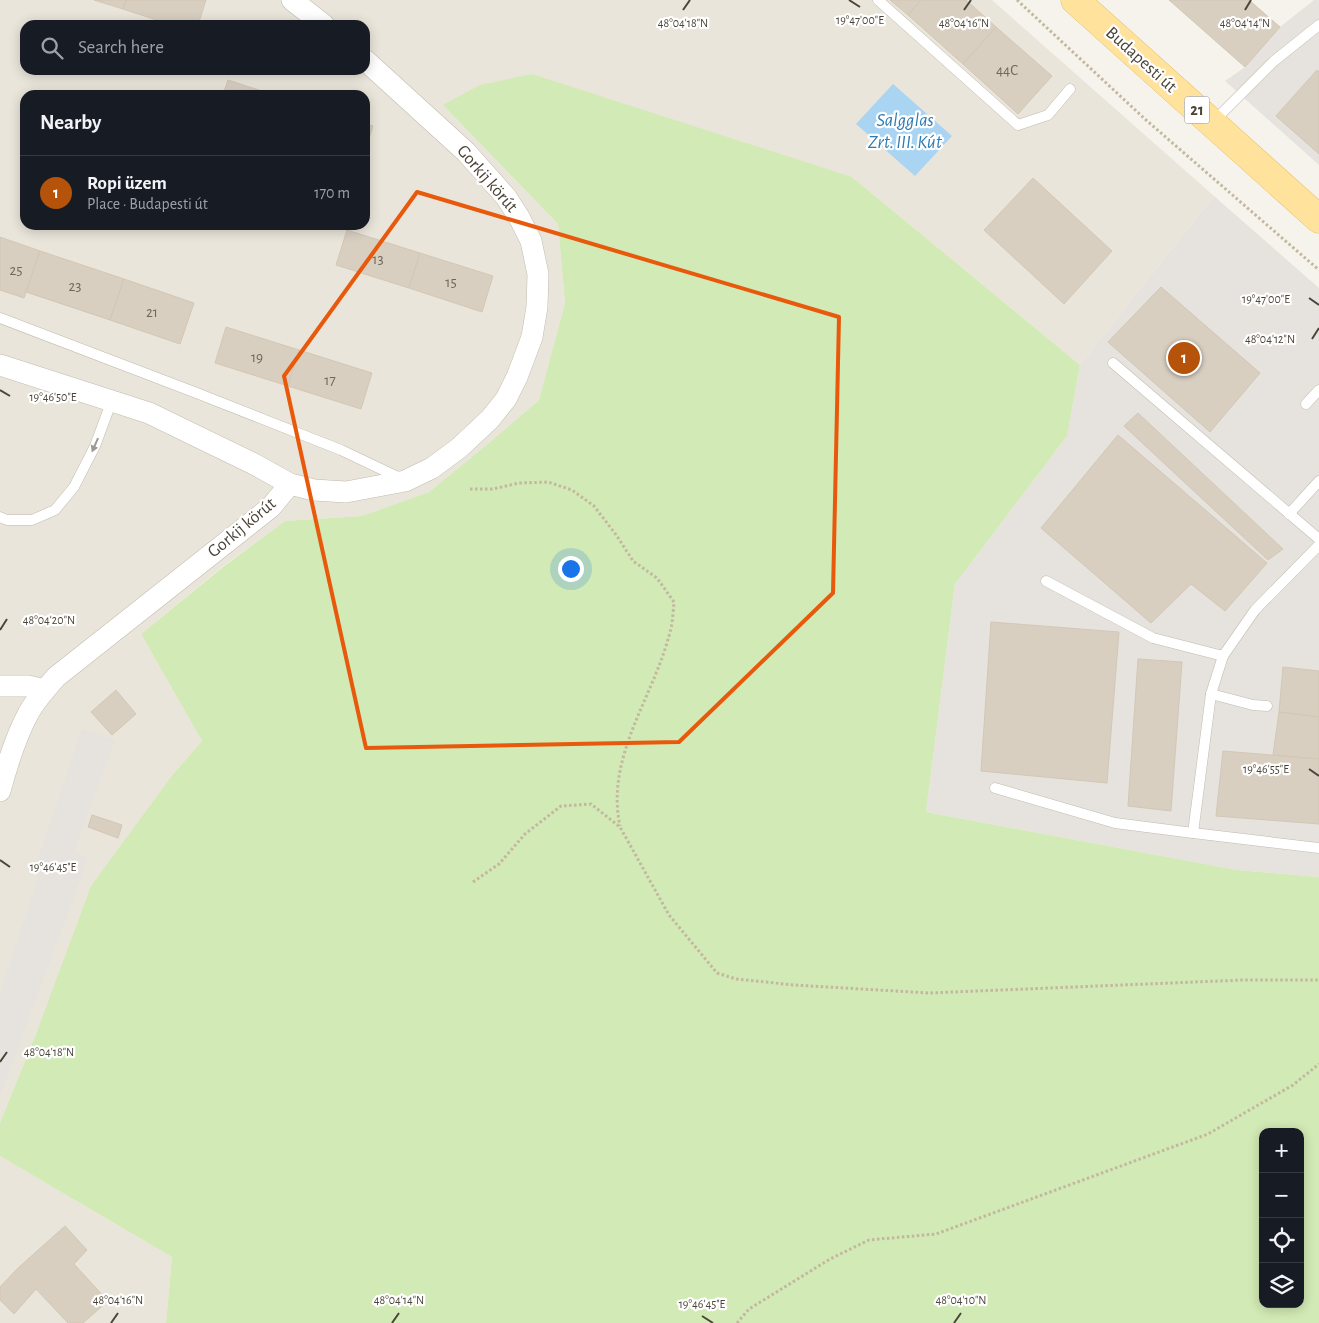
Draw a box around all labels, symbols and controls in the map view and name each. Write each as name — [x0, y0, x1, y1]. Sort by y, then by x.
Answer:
text: 19°47'00"E — [836, 14, 884, 26]
text: 48°04'18"N — [658, 17, 708, 29]
text: 48°04'16"N — [939, 17, 989, 29]
text: 48°04'14"N — [1220, 17, 1270, 29]
search box — [20, 20, 370, 75]
street label: Budapesti út — [1102, 24, 1180, 96]
icon: search — [38, 34, 66, 62]
text: Search here — [78, 38, 164, 57]
house number: 44C — [996, 63, 1018, 78]
road number: 21 — [1184, 96, 1210, 124]
water label: Salgglas Zrt. III. Kút — [868, 111, 943, 152]
text: Nearby — [40, 112, 101, 133]
street label: Gorkij körút — [453, 142, 521, 216]
text: Ropi üzem — [87, 174, 167, 193]
text: 1 — [53, 185, 59, 201]
text: 170 m — [314, 185, 350, 201]
text: Place · Budapesti út — [87, 196, 208, 212]
house number: 13 — [372, 252, 384, 267]
house number: 25 — [9, 263, 23, 278]
house number: 15 — [445, 275, 457, 290]
house number: 23 — [68, 279, 82, 294]
text: 19°47'00"E — [1242, 293, 1290, 305]
house number: 21 — [146, 305, 158, 320]
text: 48°04'12"N — [1245, 333, 1295, 345]
pin: 1 — [1168, 339, 1200, 377]
house number: 19 — [251, 350, 263, 365]
house number: 17 — [324, 373, 336, 388]
text: 19°46'50"E — [29, 391, 77, 403]
one-way arrow — [90, 438, 98, 452]
street label: Gorkij körút — [205, 494, 280, 561]
your location — [558, 556, 584, 582]
text: 48°04'20"N — [23, 614, 75, 626]
text: 19°46'55"E — [1243, 763, 1289, 775]
text: 19°46'45"E — [30, 861, 77, 873]
text: 48°04'18"N — [24, 1046, 74, 1058]
map controls — [1259, 1128, 1304, 1308]
button: + — [1259, 1128, 1304, 1173]
button: − — [1259, 1173, 1304, 1218]
button: locate — [1259, 1218, 1304, 1263]
button: layers — [1259, 1263, 1304, 1308]
text: 48°04'16"N — [93, 1294, 143, 1306]
text: 48°04'14"N — [374, 1294, 424, 1306]
text: 48°04'10"N — [935, 1294, 987, 1306]
text: 19°46'45"E — [679, 1298, 726, 1310]

